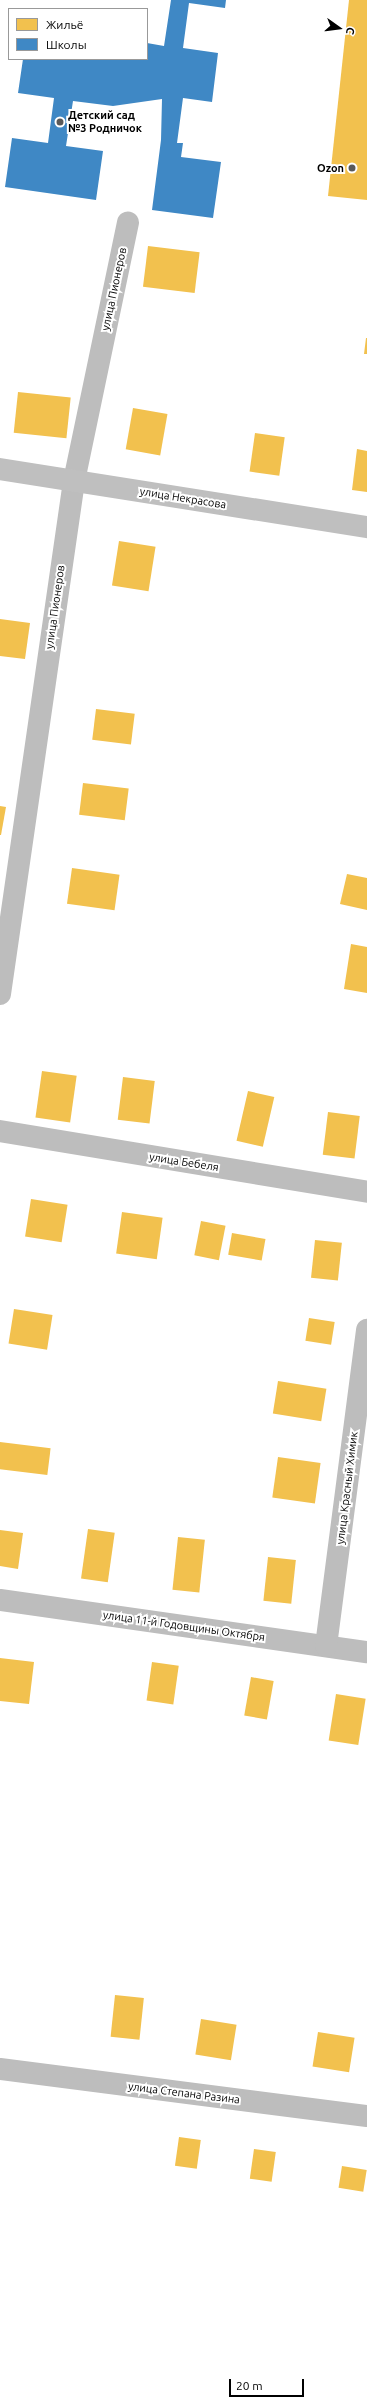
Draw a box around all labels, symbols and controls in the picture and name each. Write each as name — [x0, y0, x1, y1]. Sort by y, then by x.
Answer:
legend — [8, 8, 148, 60]
north arrow — [319, 8, 359, 48]
text: Жильё — [46, 18, 83, 31]
text: С — [344, 26, 357, 36]
text: Школы — [46, 38, 87, 51]
place label: Детский сад №3 Родничок — [68, 109, 142, 135]
marker: Детский сад №3 Родничок — [55, 117, 65, 127]
place label: Ozon — [317, 161, 344, 175]
marker: Ozon — [347, 163, 357, 173]
street label: улица Пионеров — [99, 246, 129, 332]
street label: улица Некрасова — [139, 485, 227, 511]
street label: улица Пионеров — [43, 564, 67, 650]
street label: улица Бебеля — [148, 1150, 220, 1174]
street label: улица Красный Химик — [334, 1431, 360, 1545]
street label: улица 11-й Годовщины Октября — [102, 1608, 266, 1644]
street label: улица Степана Разина — [127, 2080, 241, 2106]
scale bar — [231, 2371, 306, 2397]
text: 20 m — [236, 2379, 263, 2392]

